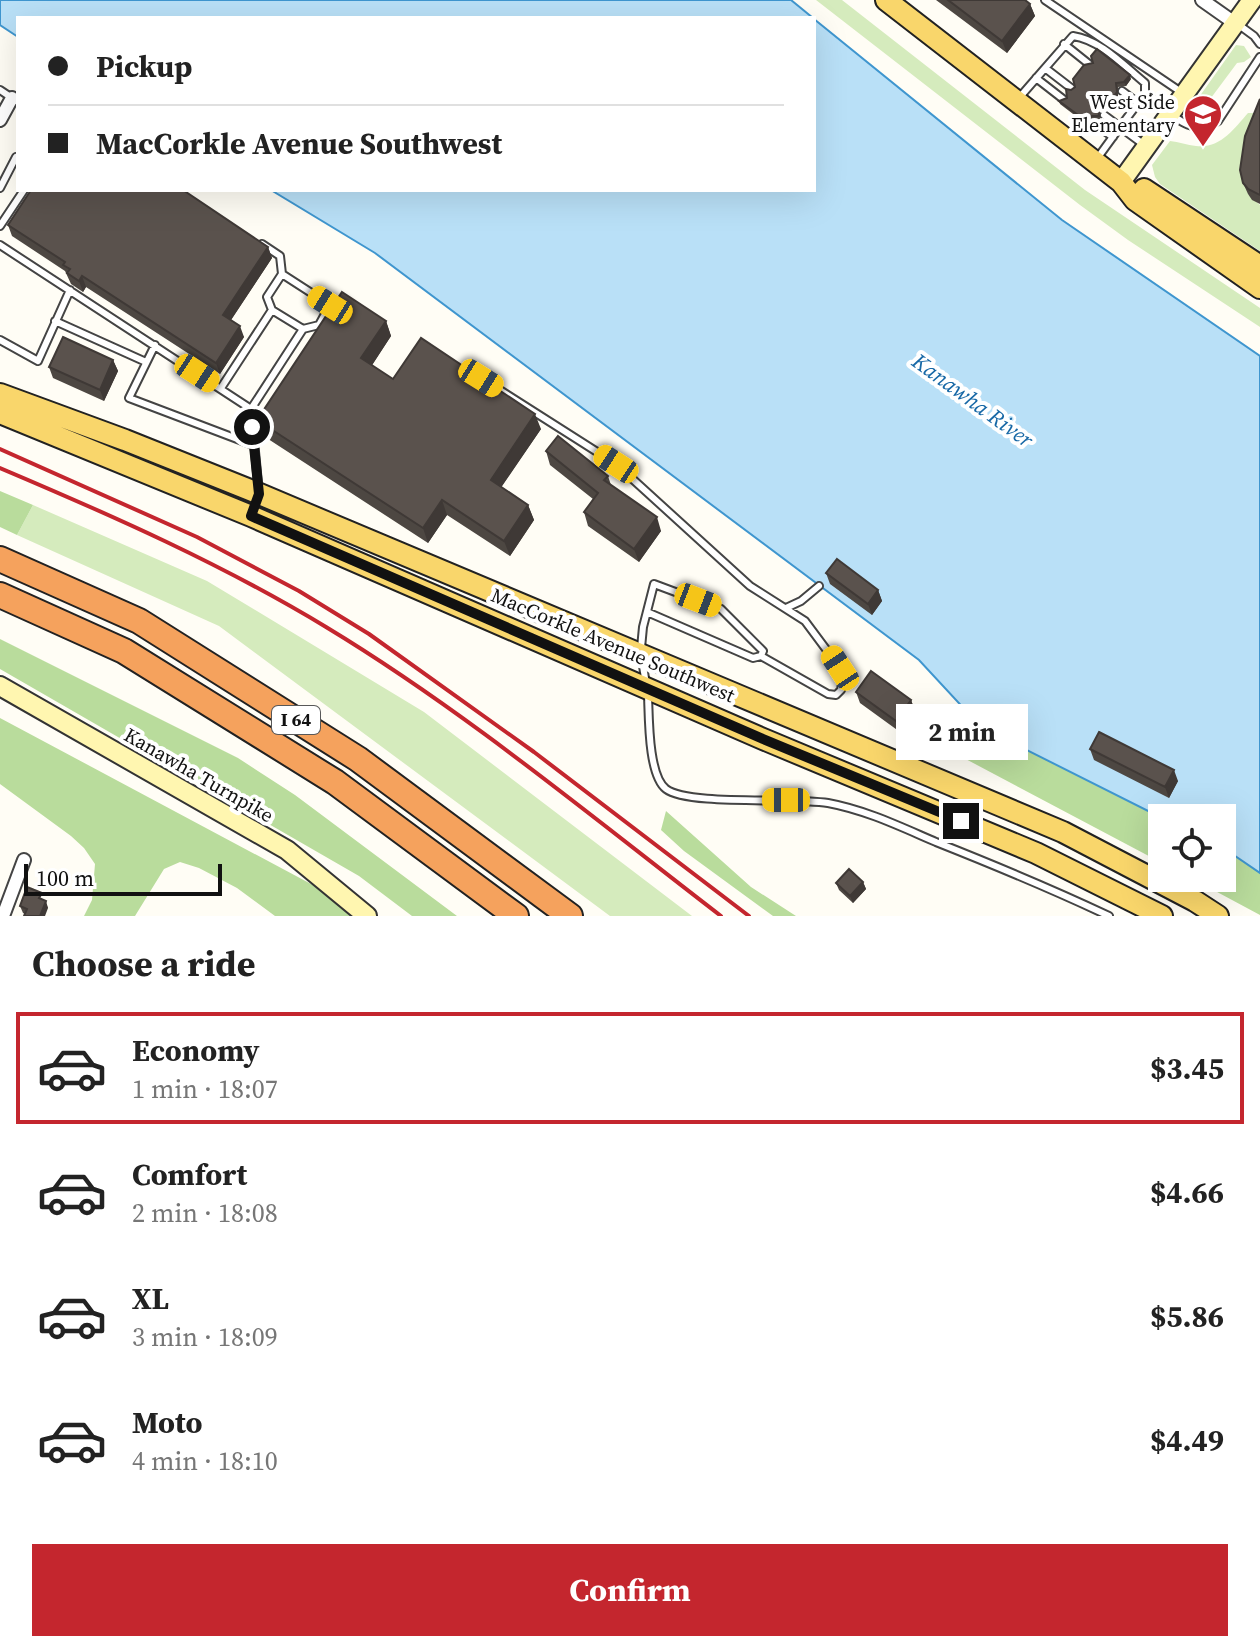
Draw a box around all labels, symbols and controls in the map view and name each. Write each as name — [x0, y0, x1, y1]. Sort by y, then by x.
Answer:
text: Pickup — [96, 46, 192, 87]
place label: West Side Elementary — [1071, 88, 1176, 139]
school or university icon: West Side Elementary — [1182, 93, 1224, 148]
text: MacCorkle Avenue Southwest — [96, 123, 502, 164]
car — [303, 282, 357, 328]
water label: Kanawha River — [906, 345, 1040, 455]
car — [170, 350, 224, 396]
car — [454, 355, 508, 401]
route start — [234, 409, 270, 445]
car — [589, 441, 643, 487]
car — [671, 580, 725, 620]
street label: MacCorkle Avenue Southwest — [487, 581, 740, 709]
car — [817, 641, 863, 695]
callout: 2 min — [895, 705, 1027, 761]
road number: I 64 — [272, 706, 320, 734]
text: 2 min — [928, 714, 996, 750]
street label: Kanawha Turnpike — [119, 721, 279, 829]
car — [762, 788, 810, 812]
route end — [943, 803, 979, 839]
map controls — [1148, 804, 1236, 892]
button: locate — [1148, 804, 1236, 892]
scale bar — [24, 860, 222, 896]
text: 100 m — [36, 863, 94, 893]
text: Choose a ride — [32, 939, 255, 988]
text: Economy — [132, 1030, 260, 1071]
icon: car — [36, 1032, 108, 1104]
text: $3.45 — [1150, 1048, 1224, 1089]
text: 1 min · 18:07 — [132, 1071, 278, 1107]
text: Comfort — [132, 1154, 247, 1195]
icon: car — [36, 1156, 108, 1228]
text: $4.66 — [1150, 1172, 1224, 1213]
text: 2 min · 18:08 — [132, 1195, 278, 1231]
text: XL — [132, 1278, 169, 1319]
icon: car — [36, 1280, 108, 1352]
text: $5.86 — [1150, 1296, 1224, 1337]
text: 3 min · 18:09 — [132, 1319, 278, 1355]
text: Moto — [132, 1402, 203, 1443]
icon: car — [36, 1404, 108, 1476]
text: $4.49 — [1150, 1420, 1224, 1461]
text: 4 min · 18:10 — [132, 1443, 278, 1479]
button: Confirm — [32, 1544, 1228, 1636]

